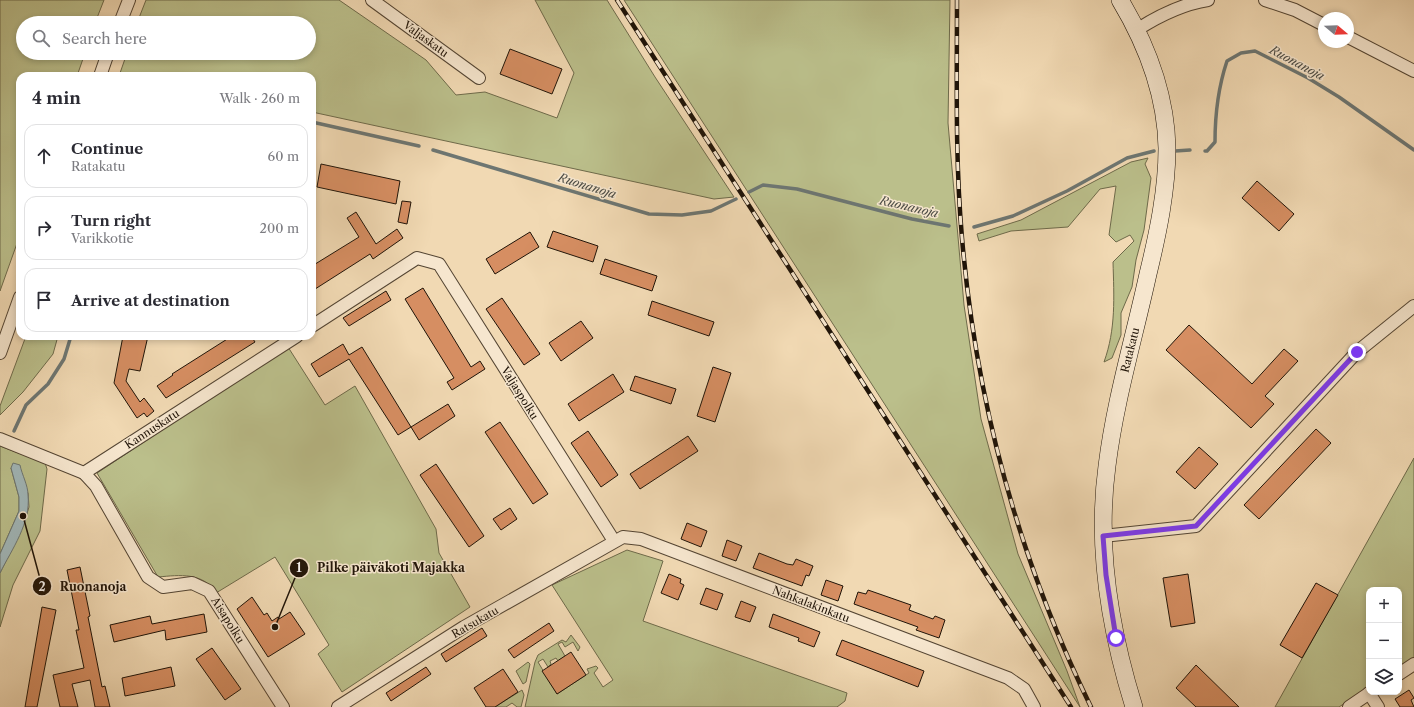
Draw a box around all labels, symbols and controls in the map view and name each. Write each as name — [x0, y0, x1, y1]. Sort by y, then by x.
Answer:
north arrow — [1318, 12, 1354, 48]
search box — [16, 16, 316, 60]
street label: Valjaskatu — [400, 17, 451, 60]
icon: search — [30, 27, 52, 49]
text: Search here — [62, 29, 147, 48]
water label: Ruonanoja — [1266, 41, 1327, 83]
text: 4 min — [32, 88, 81, 108]
text: Walk · 260 m — [219, 90, 300, 106]
text: Continue — [71, 139, 143, 158]
icon: ahead — [33, 145, 55, 167]
text: 60 m — [268, 148, 299, 164]
text: Ratakatu — [71, 158, 126, 174]
water label: Ruonanoja — [555, 169, 618, 201]
water label: Ruonanoja — [877, 192, 940, 221]
text: Turn right — [71, 211, 151, 230]
icon: right — [33, 217, 55, 239]
text: 200 m — [259, 220, 299, 236]
text: Varikkotie — [71, 230, 134, 246]
icon: arrive — [33, 289, 55, 311]
text: Arrive at destination — [71, 291, 230, 310]
street label: Ratakatu — [1118, 326, 1142, 374]
route end — [1348, 343, 1366, 361]
street label: Valjaspolku — [498, 363, 542, 422]
street label: Kannuskatu — [122, 406, 182, 452]
callout: Pilke päiväkoti Majakka — [289, 556, 473, 580]
text: 1 — [296, 560, 302, 575]
text: Pilke päiväkoti Majakka — [317, 560, 466, 575]
callout: Ruonanoja — [32, 574, 135, 598]
text: 2 — [38, 579, 46, 594]
text: Ruonanoja — [60, 579, 127, 594]
street label: Nahkalakinkatu — [770, 583, 852, 625]
map controls — [1366, 587, 1402, 695]
button: + — [1366, 587, 1402, 623]
street label: Aisapolku — [208, 593, 248, 646]
street label: Ratsukatu — [449, 603, 501, 641]
button: − — [1366, 623, 1402, 659]
route start — [1107, 629, 1125, 647]
button: layers — [1366, 659, 1402, 695]

